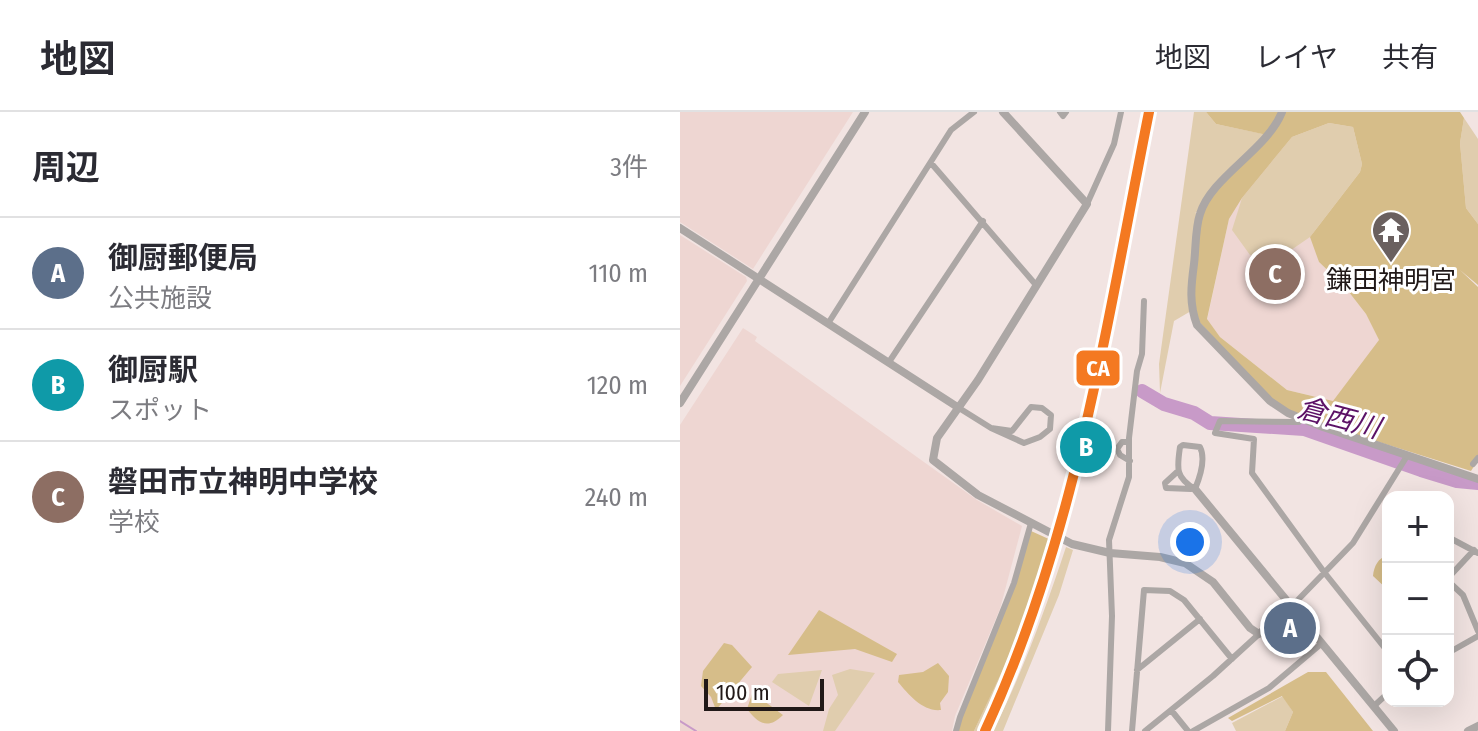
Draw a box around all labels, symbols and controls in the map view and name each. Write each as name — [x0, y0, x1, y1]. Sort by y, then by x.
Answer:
text: 地図 — [40, 36, 116, 82]
text: 地図 — [1155, 41, 1211, 74]
text: レイヤ — [1255, 41, 1338, 74]
text: 共有 — [1382, 41, 1438, 74]
text: 周辺 — [32, 147, 100, 188]
text: 3件 — [610, 152, 648, 183]
temple icon: 鎌田神明宮 — [1370, 209, 1412, 264]
text: 御厨郵便局 — [108, 240, 258, 276]
pin: C — [1249, 244, 1301, 304]
text: A — [51, 258, 65, 289]
text: 110 m — [588, 258, 648, 289]
place label: 鎌田神明宮 — [1326, 265, 1456, 296]
text: 公共施設 — [108, 283, 212, 314]
line badge: CA — [1075, 349, 1121, 387]
text: 御厨駅 — [108, 352, 198, 388]
text: CA — [1086, 355, 1111, 382]
text: B — [51, 370, 65, 401]
text: 120 m — [587, 370, 648, 401]
water label: 倉西川 — [1294, 391, 1387, 446]
text: スポット — [108, 395, 212, 426]
pin: B — [1060, 417, 1112, 477]
text: 磐田市立神明中学校 — [108, 464, 378, 500]
text: C — [51, 482, 65, 513]
text: 240 m — [585, 482, 648, 513]
map controls — [1382, 491, 1454, 707]
button: + — [1382, 491, 1454, 563]
text: 学校 — [108, 507, 160, 538]
your location — [1170, 522, 1210, 562]
button: − — [1382, 563, 1454, 635]
pin: A — [1264, 598, 1316, 658]
button: locate — [1382, 635, 1454, 707]
scale bar — [704, 675, 824, 711]
text: 100 m — [716, 679, 770, 706]

